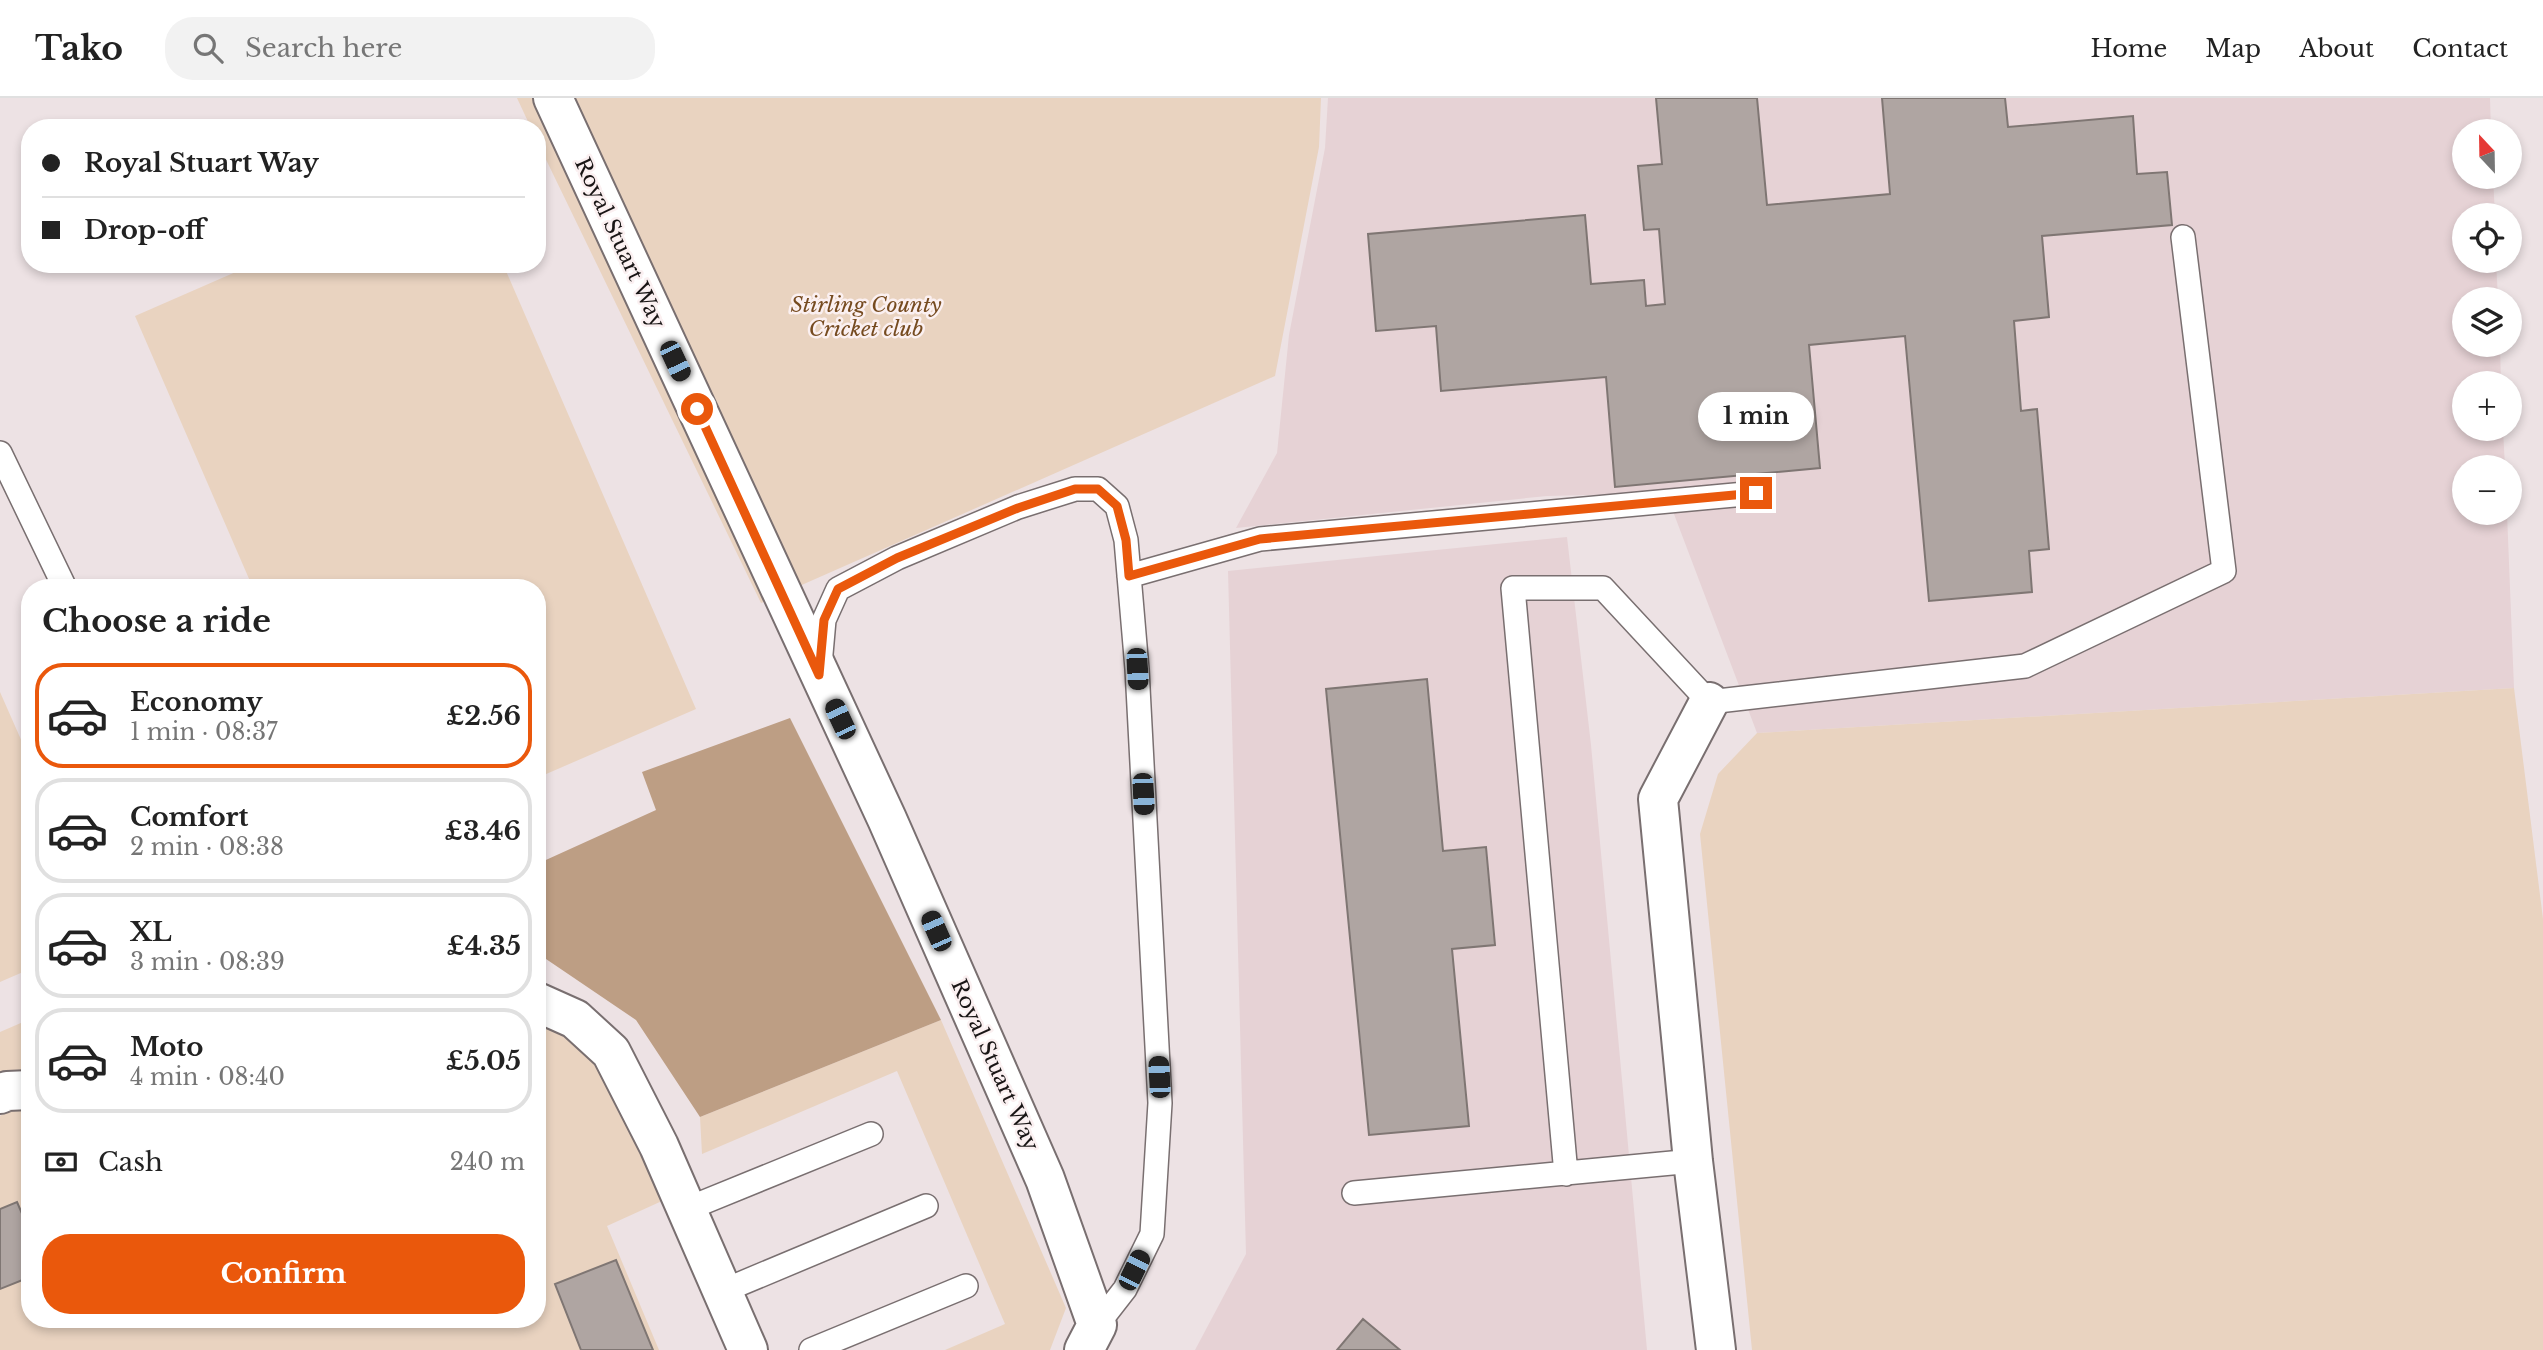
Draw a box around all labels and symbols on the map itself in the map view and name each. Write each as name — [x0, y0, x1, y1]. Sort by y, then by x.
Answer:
north arrow — [2452, 119, 2522, 189]
street label: Royal Stuart Way — [569, 154, 671, 333]
park label: Stirling County Cricket club — [790, 292, 942, 342]
car — [657, 338, 694, 384]
callout: 1 min — [1698, 392, 1814, 440]
route start — [681, 393, 713, 425]
route end — [1740, 477, 1772, 509]
car — [1126, 647, 1149, 691]
car — [822, 696, 859, 742]
car — [1132, 772, 1155, 816]
car — [918, 908, 955, 954]
street label: Royal Stuart Way — [945, 975, 1045, 1155]
car — [1148, 1055, 1171, 1099]
car — [1116, 1247, 1153, 1293]

